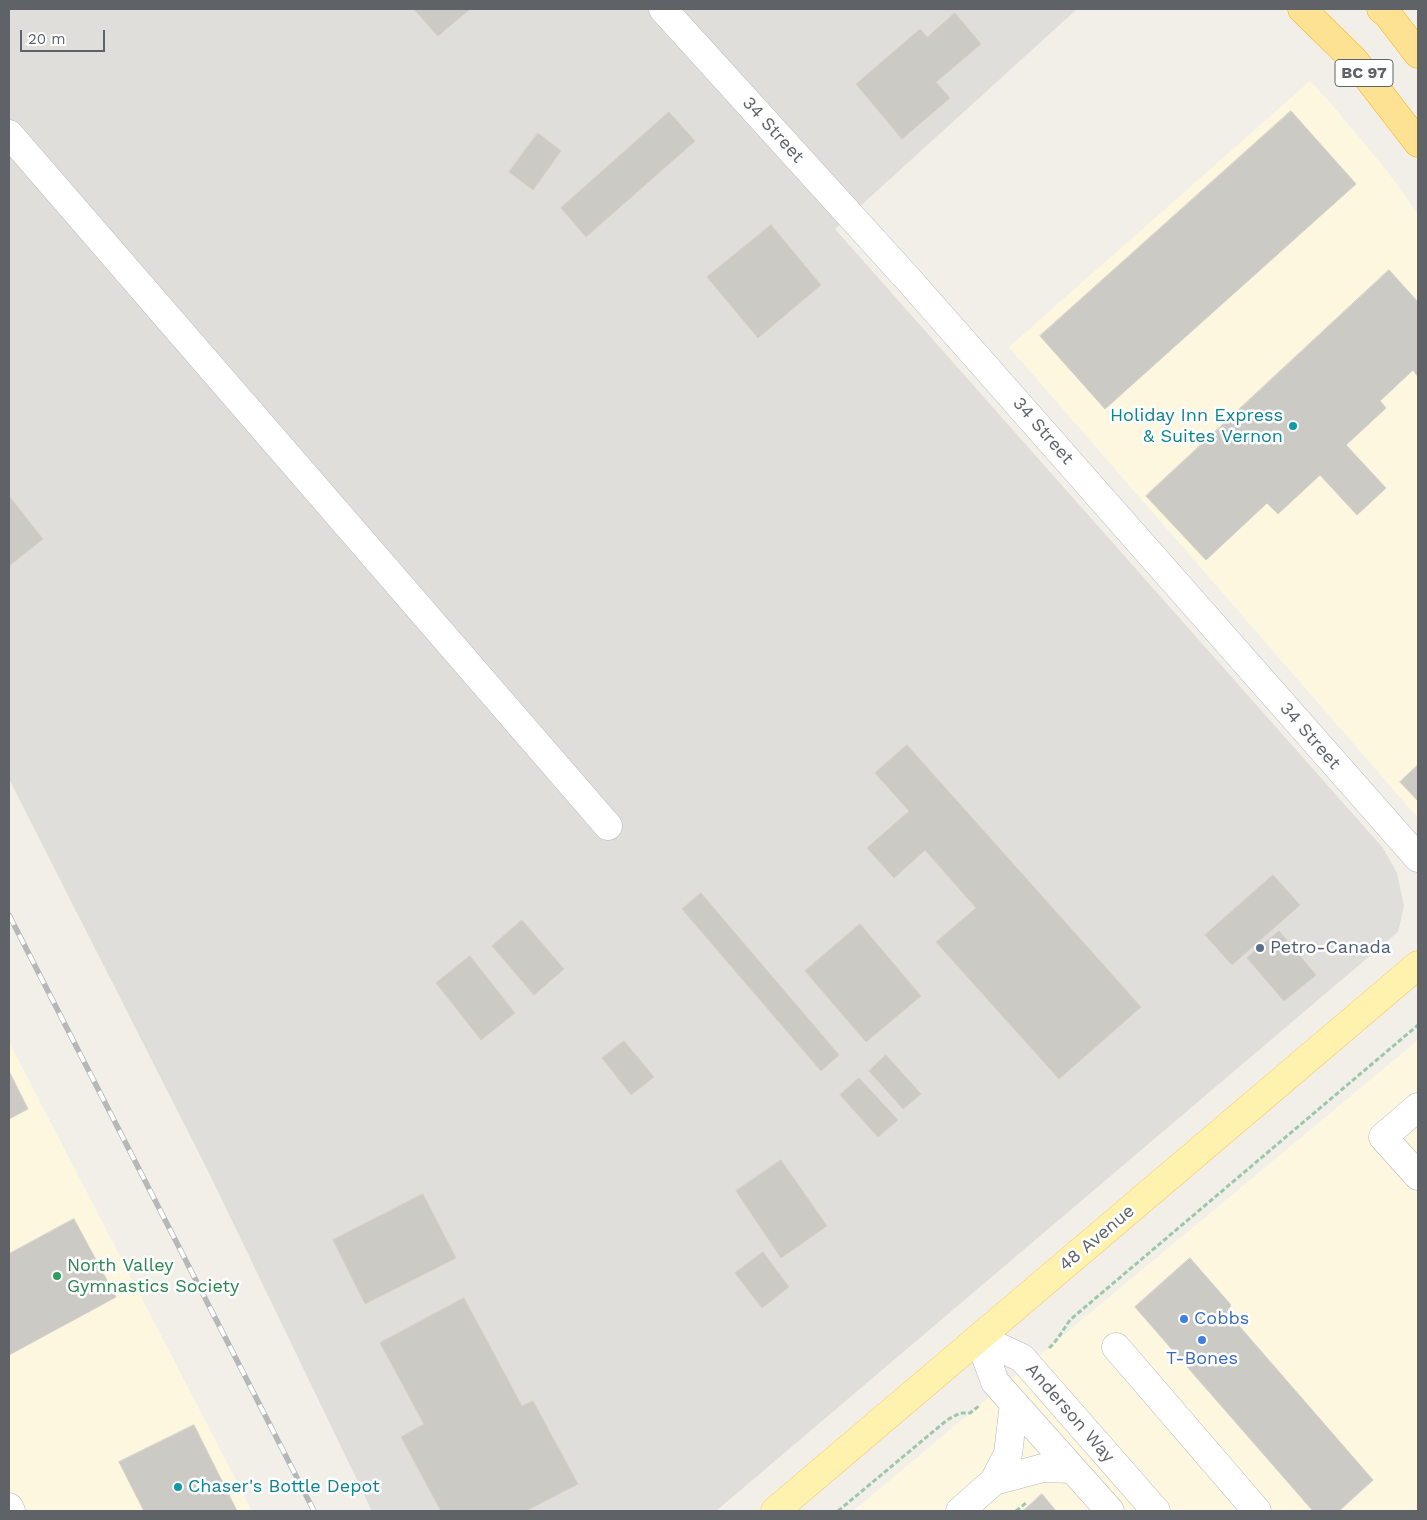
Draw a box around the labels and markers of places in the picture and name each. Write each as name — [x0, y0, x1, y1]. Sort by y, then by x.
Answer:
place label: Holiday Inn Express & Suites Vernon — [1110, 405, 1283, 448]
marker: Holiday Inn Express & Suites Vernon — [1287, 420, 1299, 432]
place label: Petro-Canada — [1270, 937, 1391, 959]
marker: Petro-Canada — [1254, 942, 1266, 954]
place label: North Valley Gymnastics Society — [67, 1255, 239, 1298]
marker: North Valley Gymnastics Society — [51, 1270, 63, 1282]
place label: Cobbs — [1194, 1308, 1249, 1330]
marker: Cobbs — [1178, 1313, 1190, 1325]
marker: T-Bones — [1196, 1334, 1208, 1346]
place label: T-Bones — [1166, 1348, 1238, 1370]
place label: Chaser's Bottle Depot — [188, 1476, 380, 1498]
marker: Chaser's Bottle Depot — [172, 1481, 184, 1493]

